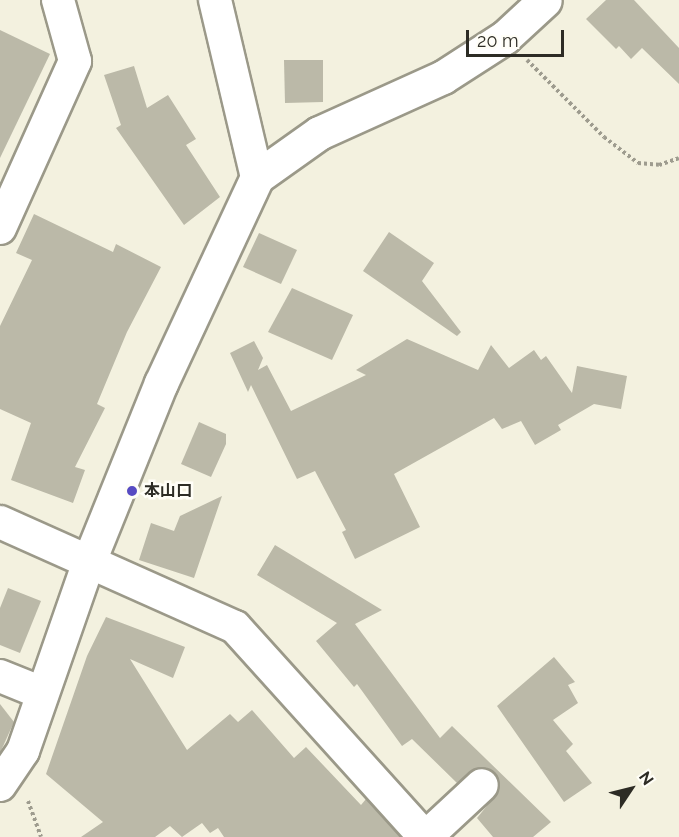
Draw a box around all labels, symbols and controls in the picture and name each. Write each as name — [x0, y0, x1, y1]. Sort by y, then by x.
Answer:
scale bar — [469, 18, 566, 56]
text: 20 m — [477, 30, 519, 51]
place label: 本山口 — [144, 481, 192, 501]
marker: 本山口 — [125, 484, 139, 498]
north arrow — [601, 759, 661, 819]
text: N — [635, 768, 657, 789]

